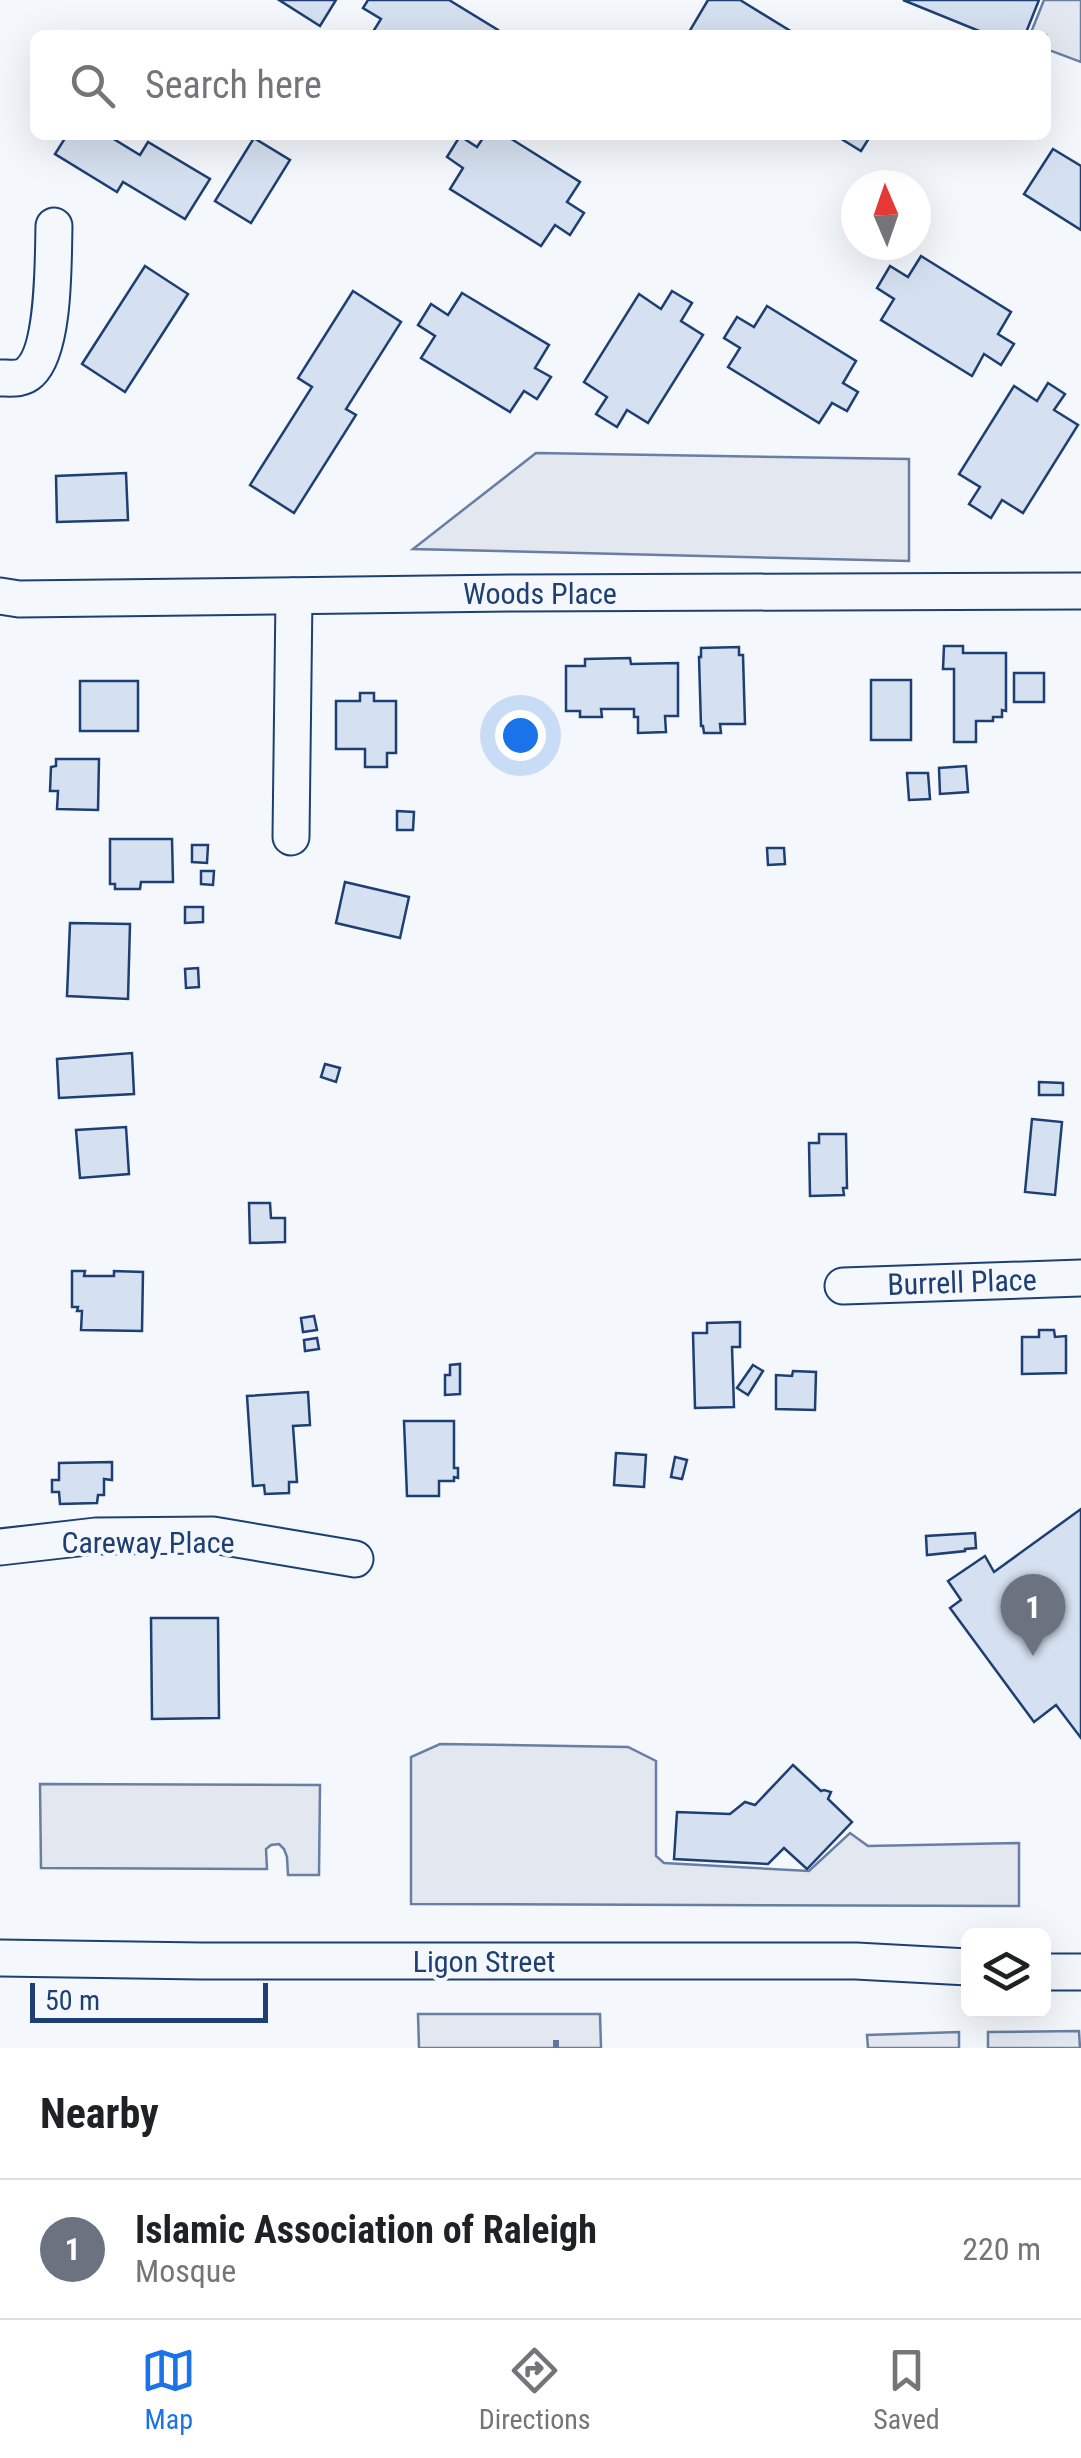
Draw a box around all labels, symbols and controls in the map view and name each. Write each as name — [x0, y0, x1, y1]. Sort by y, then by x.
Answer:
search box — [30, 30, 1051, 140]
icon: search — [65, 58, 120, 113]
text: Search here — [145, 63, 322, 107]
north arrow — [841, 170, 931, 260]
street label: Woods Place — [463, 576, 617, 611]
your location — [495, 710, 546, 761]
street label: Burrell Place — [887, 1262, 1037, 1302]
street label: Careway Place — [61, 1525, 235, 1560]
pin: 1 — [1000, 1574, 1066, 1656]
map controls — [961, 1928, 1051, 2018]
button: layers — [961, 1928, 1051, 2018]
street label: Ligon Street — [413, 1944, 555, 1979]
scale bar — [30, 1978, 268, 2022]
text: 50 m — [45, 1984, 100, 2017]
text: Nearby — [40, 2089, 159, 2138]
text: Islamic Association of Raleigh — [135, 2208, 597, 2252]
text: 1 — [64, 2230, 81, 2268]
text: 220 m — [962, 2230, 1041, 2268]
text: Mosque — [135, 2252, 236, 2290]
tab: Map — [141, 2343, 196, 2436]
tab: Directions — [479, 2343, 591, 2436]
tab: Saved — [873, 2343, 940, 2436]

